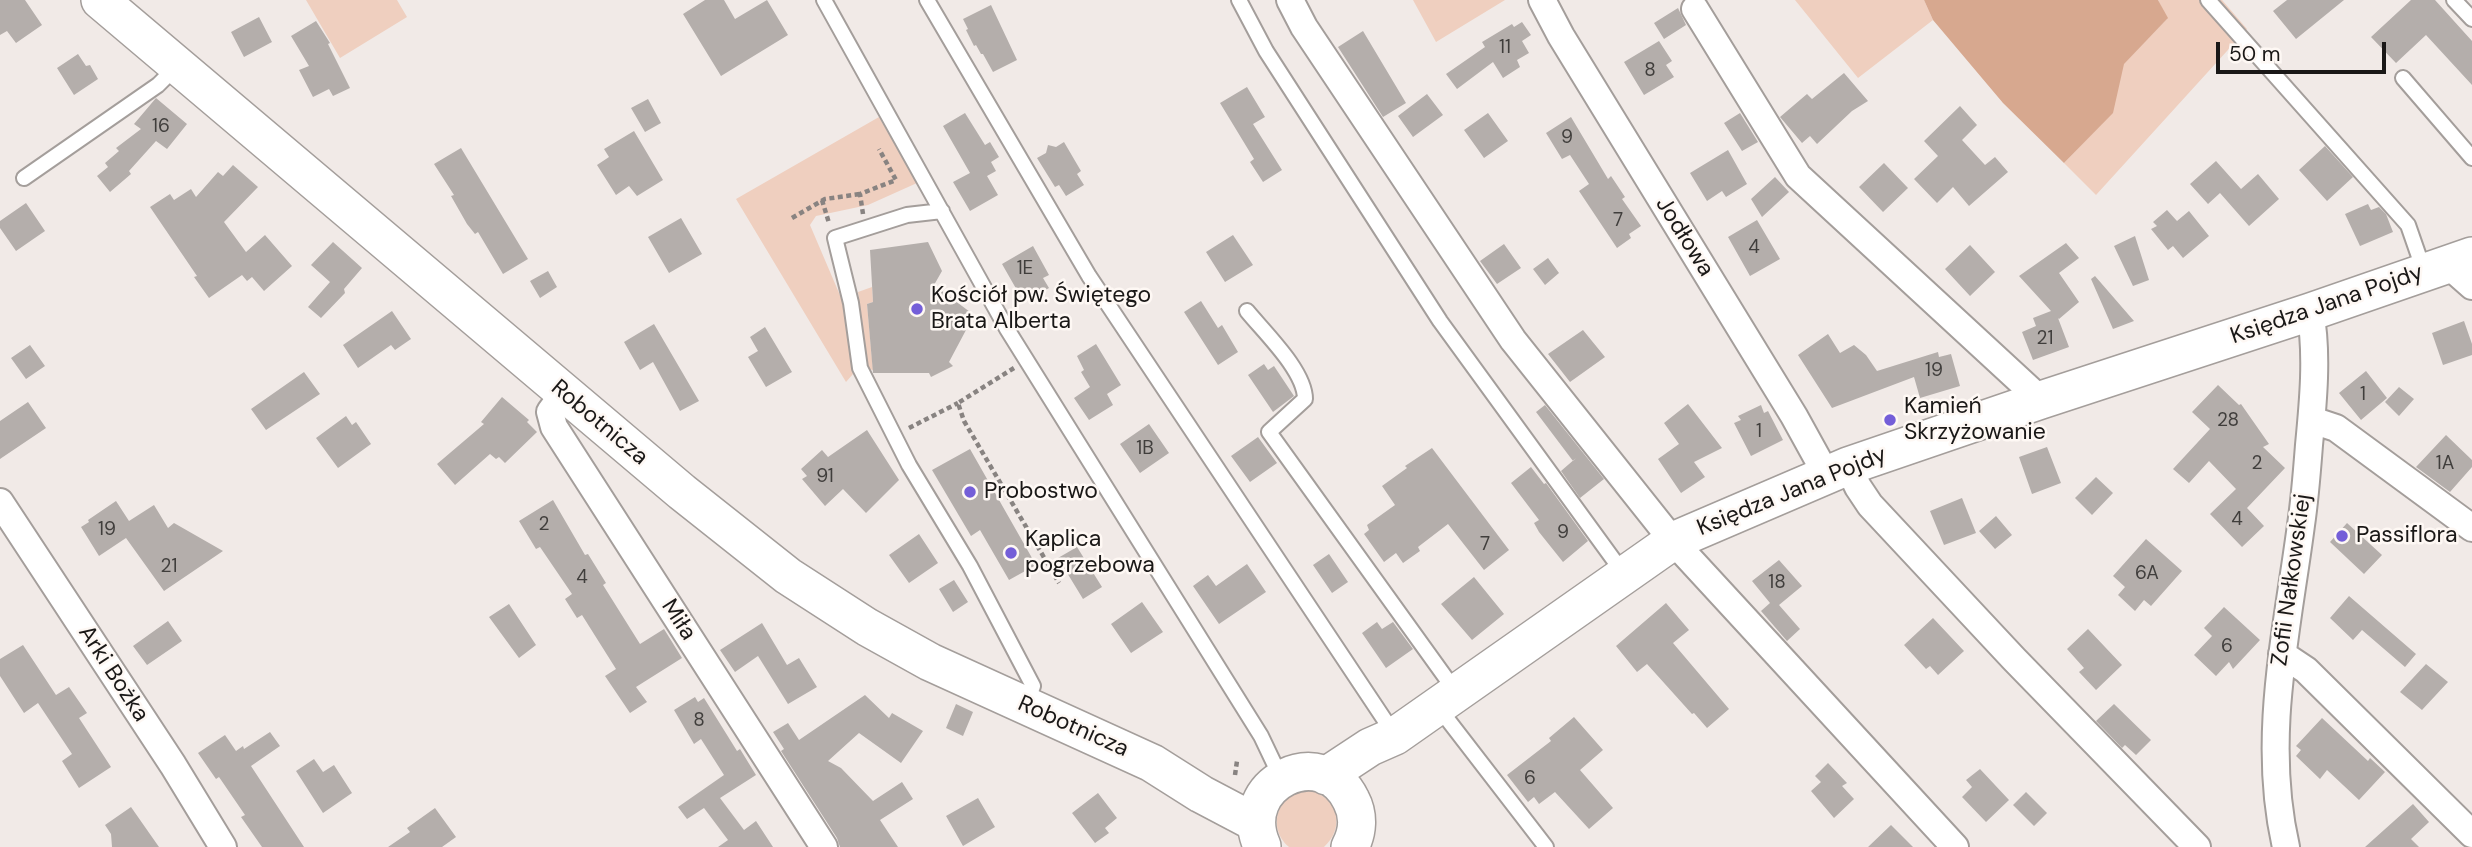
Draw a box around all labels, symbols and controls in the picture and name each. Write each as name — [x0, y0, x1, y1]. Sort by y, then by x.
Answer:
scale bar — [2220, 28, 2390, 72]
house number: 11 — [1499, 37, 1511, 59]
text: 50 m — [2229, 40, 2280, 68]
house number: 8 — [1644, 60, 1656, 82]
house number: 16 — [152, 116, 170, 138]
house number: 9 — [1561, 127, 1573, 149]
street label: Jodłowa — [1649, 192, 1719, 282]
house number: 7 — [1613, 210, 1623, 232]
house number: 4 — [1748, 237, 1760, 259]
house number: 1E — [1017, 258, 1033, 280]
street label: Księdza Jana Pojdy — [2227, 259, 2427, 351]
place label: Kościół pw. Świętego Brata Alberta — [931, 282, 1151, 336]
marker: Kościół pw. Świętego Brata Alberta — [909, 301, 925, 317]
house number: 21 — [2037, 328, 2053, 350]
house number: 19 — [1925, 360, 1943, 382]
street label: Robotnicza — [545, 374, 653, 472]
house number: 1 — [2360, 384, 2366, 406]
place label: Kamień Skrzyżowanie — [1904, 393, 2046, 447]
house number: 28 — [2217, 410, 2239, 432]
marker: Kamień Skrzyżowanie — [1882, 412, 1898, 428]
house number: 1 — [1756, 421, 1762, 443]
house number: 1B — [1136, 438, 1154, 460]
street label: Księdza Jana Pojdy — [1693, 441, 1891, 543]
house number: 2 — [2252, 453, 2262, 475]
house number: 1A — [2436, 453, 2454, 475]
house number: 91 — [816, 466, 834, 488]
place label: Probostwo — [984, 478, 1098, 506]
marker: Probostwo — [962, 484, 978, 500]
street label: Zofii Nałkowskiej — [2266, 492, 2318, 668]
house number: 4 — [2231, 509, 2243, 531]
house number: 2 — [539, 514, 549, 536]
house number: 19 — [98, 519, 116, 541]
house number: 9 — [1557, 522, 1569, 544]
place label: Passiflora — [2356, 522, 2458, 550]
place label: Kaplica pogrzebowa — [1025, 526, 1155, 580]
marker: Passiflora — [2334, 528, 2350, 544]
house number: 7 — [1480, 534, 1490, 556]
marker: Kaplica pogrzebowa — [1003, 545, 1019, 561]
house number: 21 — [161, 556, 177, 578]
house number: 6A — [2135, 563, 2159, 585]
house number: 4 — [576, 567, 588, 589]
house number: 18 — [1768, 572, 1786, 594]
street label: Miła — [655, 594, 701, 646]
street label: Arki Bożka — [72, 621, 154, 727]
house number: 6 — [2221, 636, 2233, 658]
street label: Robotnicza — [1013, 690, 1133, 764]
house number: 8 — [693, 710, 705, 732]
house number: 6 — [1524, 768, 1536, 790]

